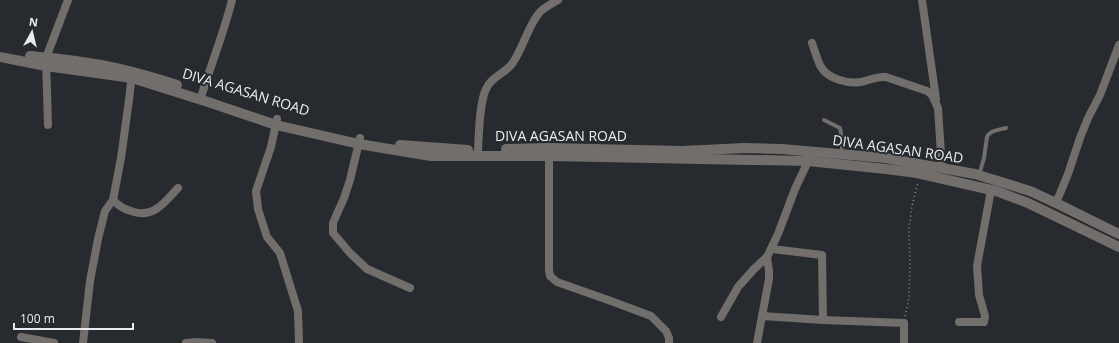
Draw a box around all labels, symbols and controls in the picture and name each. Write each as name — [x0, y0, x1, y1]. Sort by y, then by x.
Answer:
north arrow — [12, 12, 52, 52]
text: N — [28, 14, 39, 30]
street label: DIVA AGASAN ROAD — [180, 63, 312, 120]
street label: DIVA AGASAN ROAD — [495, 126, 627, 145]
street label: DIVA AGASAN ROAD — [831, 130, 965, 167]
scale bar — [14, 305, 133, 331]
text: 100 m — [20, 310, 55, 327]

